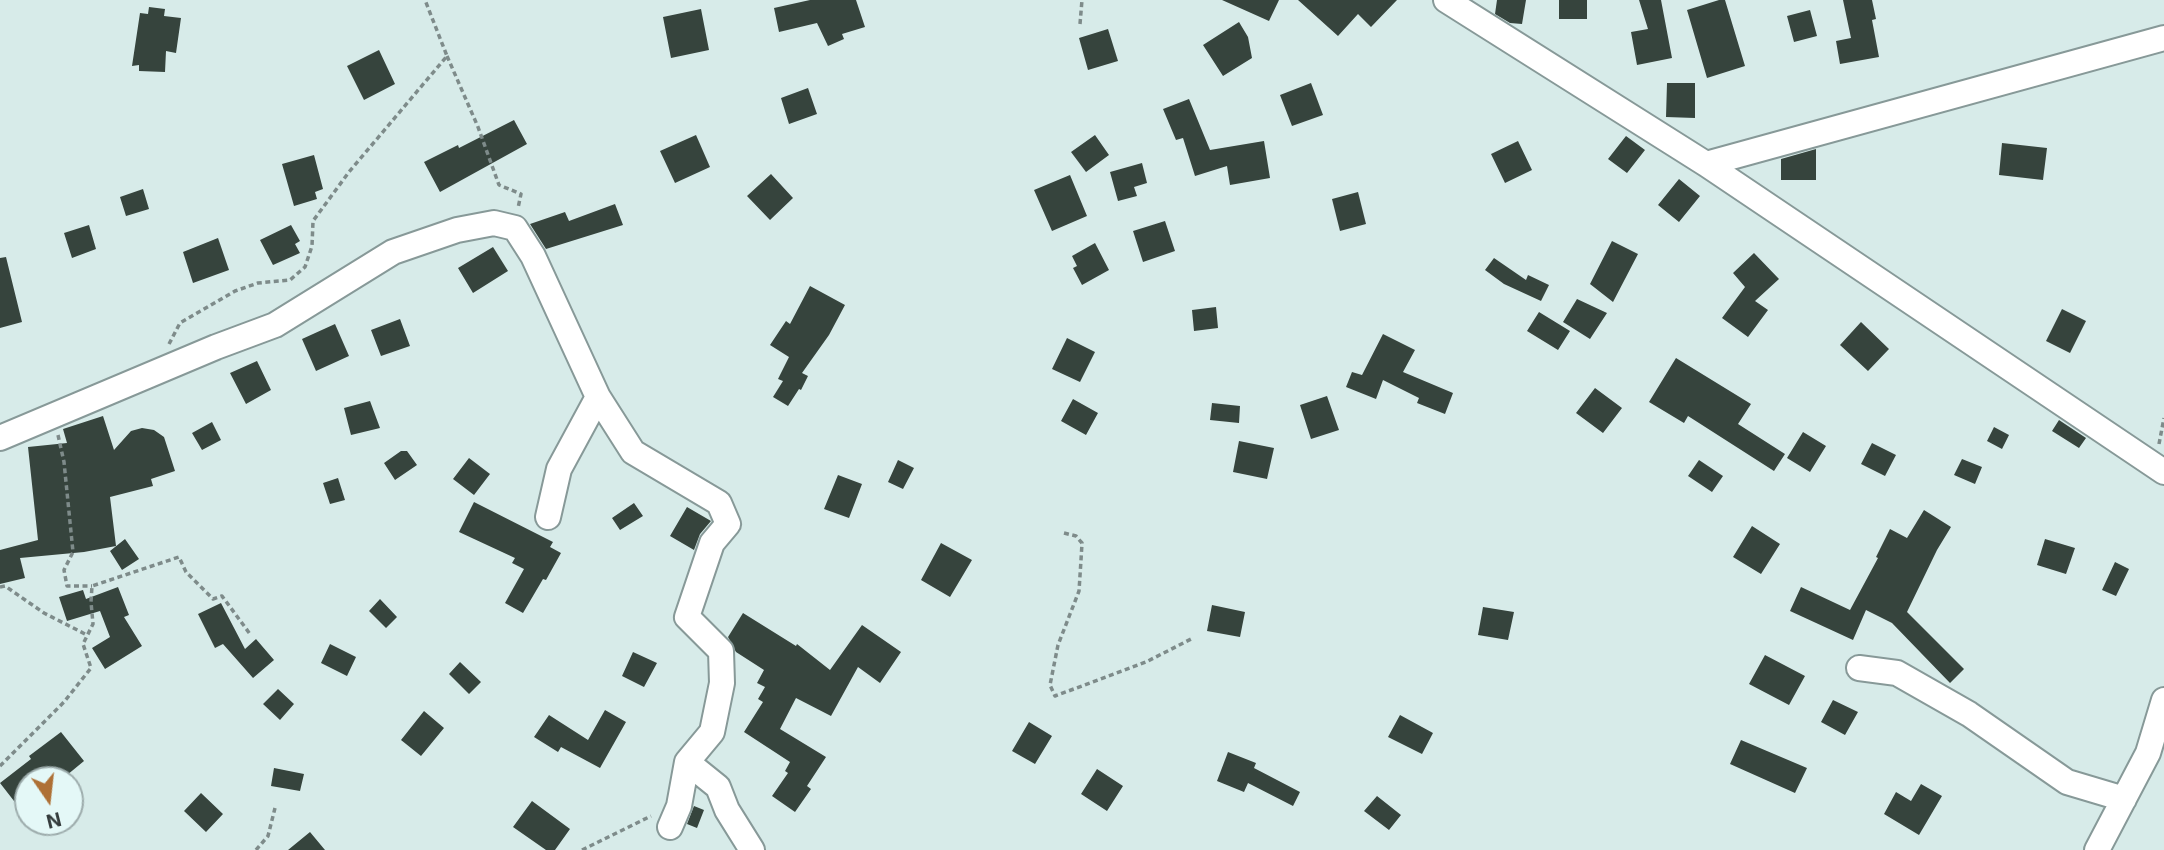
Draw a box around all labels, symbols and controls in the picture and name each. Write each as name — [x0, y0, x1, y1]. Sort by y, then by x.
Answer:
north arrow — [14, 766, 84, 836]
text: N — [44, 807, 64, 833]

